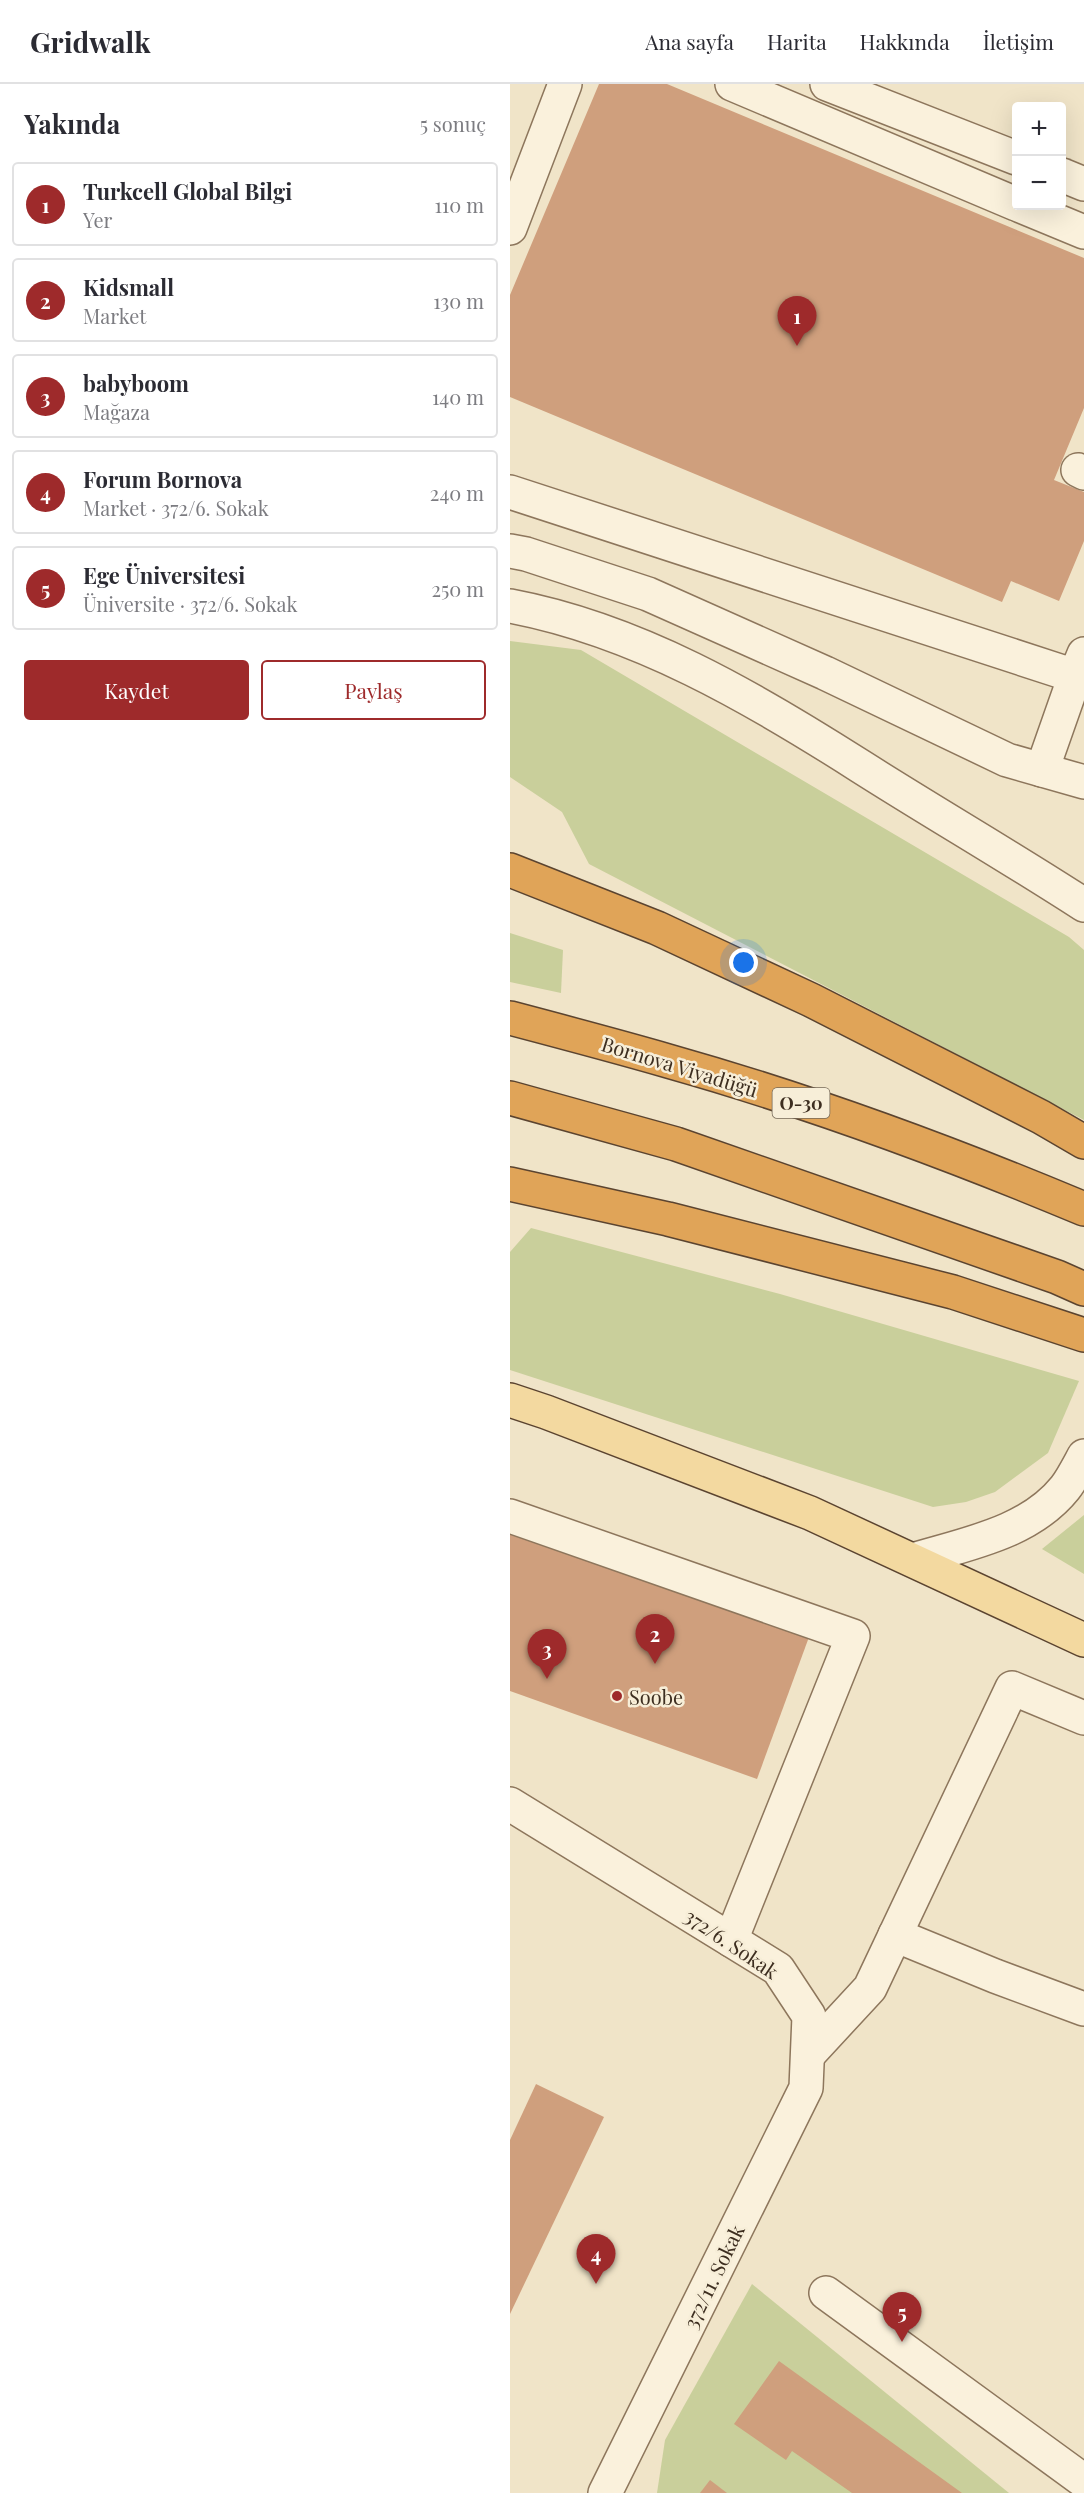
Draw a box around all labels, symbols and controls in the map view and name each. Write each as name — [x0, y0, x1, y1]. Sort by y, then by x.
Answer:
text: Gridwalk — [30, 23, 151, 60]
text: Ana sayfa — [645, 27, 734, 55]
text: Harita — [767, 27, 827, 55]
text: Hakkında — [860, 27, 950, 55]
text: İletişim — [983, 27, 1054, 55]
map controls — [1012, 102, 1066, 210]
button: + — [1012, 102, 1066, 156]
text: Yakında — [24, 106, 120, 141]
text: 5 sonuç — [420, 110, 486, 137]
button: − — [1012, 156, 1066, 210]
text: Turkcell Global Bilgi — [83, 176, 292, 206]
text: 1 — [42, 191, 49, 218]
text: 110 m — [434, 191, 484, 218]
text: Yer — [83, 206, 113, 233]
text: Kidsmall — [83, 272, 174, 302]
text: 2 — [40, 287, 51, 314]
text: 130 m — [433, 287, 484, 314]
pin: 1 — [778, 296, 816, 346]
text: Market — [83, 302, 146, 329]
text: babyboom — [83, 368, 189, 398]
text: 3 — [41, 383, 50, 410]
text: 140 m — [432, 383, 484, 410]
text: Mağaza — [83, 398, 150, 425]
text: Forum Bornova — [83, 464, 242, 494]
text: 4 — [40, 479, 51, 506]
text: 240 m — [430, 479, 484, 506]
text: Market · 372/6. Sokak — [83, 494, 269, 521]
text: Ege Üniversitesi — [83, 560, 245, 590]
text: 5 — [41, 575, 50, 602]
text: 250 m — [431, 575, 484, 602]
text: Üniversite · 372/6. Sokak — [83, 590, 298, 617]
button: Kaydet — [24, 660, 249, 720]
button: Paylaş — [261, 660, 486, 720]
your location — [729, 948, 758, 977]
street label: Bornova Viyadüğü — [599, 1029, 762, 1103]
road number: O-30 — [772, 1088, 830, 1118]
pin: 2 — [636, 1614, 674, 1664]
pin: 3 — [528, 1630, 567, 1679]
place label: Soobe — [629, 1683, 683, 1710]
marker: Soobe — [610, 1689, 624, 1703]
street label: 372/6. Sokak — [680, 1902, 784, 1984]
street label: 372/11. Sokak — [676, 2220, 750, 2332]
pin: 4 — [576, 2234, 616, 2284]
pin: 5 — [882, 2292, 922, 2342]

